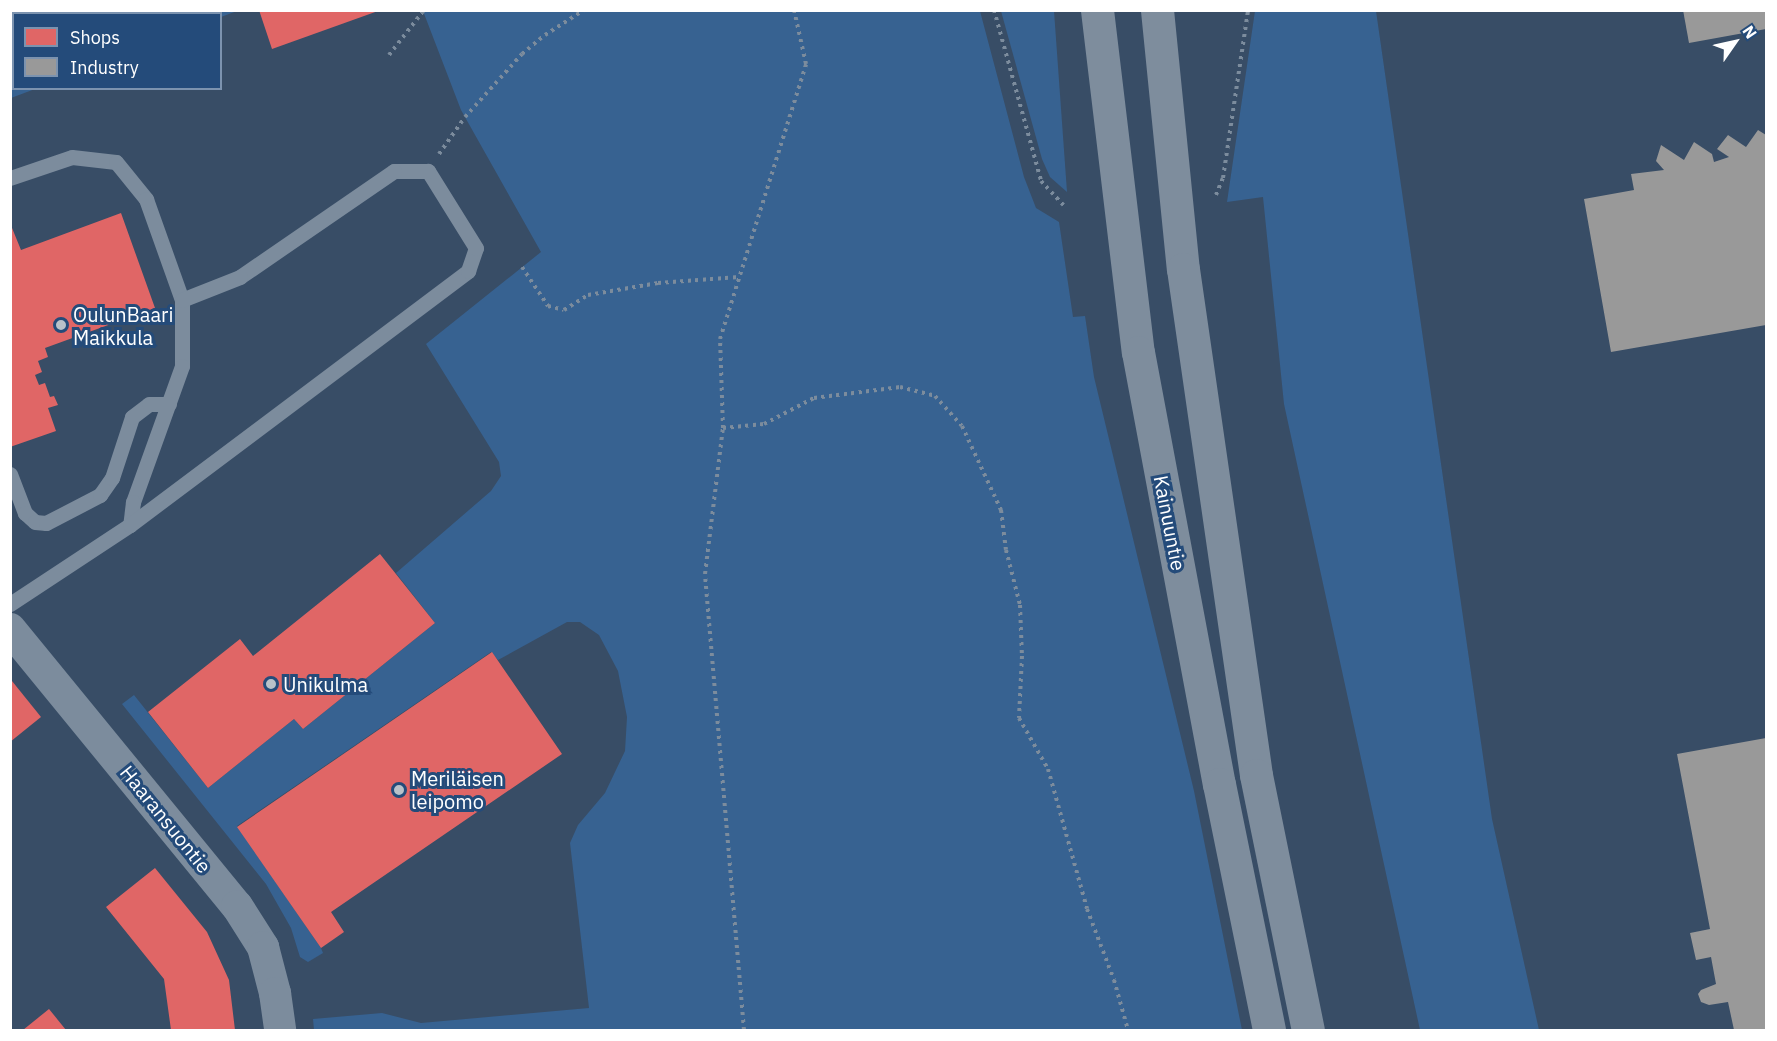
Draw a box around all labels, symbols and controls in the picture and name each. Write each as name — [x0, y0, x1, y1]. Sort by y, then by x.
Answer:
legend — [12, 12, 222, 90]
north arrow — [1705, 12, 1765, 72]
text: N — [1738, 22, 1761, 42]
text: Shops — [70, 26, 120, 49]
text: Industry — [70, 56, 139, 79]
place label: OulunBaari Maikkula — [73, 302, 173, 349]
marker: OulunBaari Maikkula — [54, 318, 68, 332]
street label: Kainuuntie — [1149, 473, 1191, 573]
place label: Unikulma — [283, 672, 368, 696]
marker: Unikulma — [264, 677, 278, 691]
street label: Haaransuontie — [115, 760, 217, 878]
place label: Meriläisen leipomo — [411, 766, 504, 813]
marker: Meriläisen leipomo — [392, 783, 406, 797]

